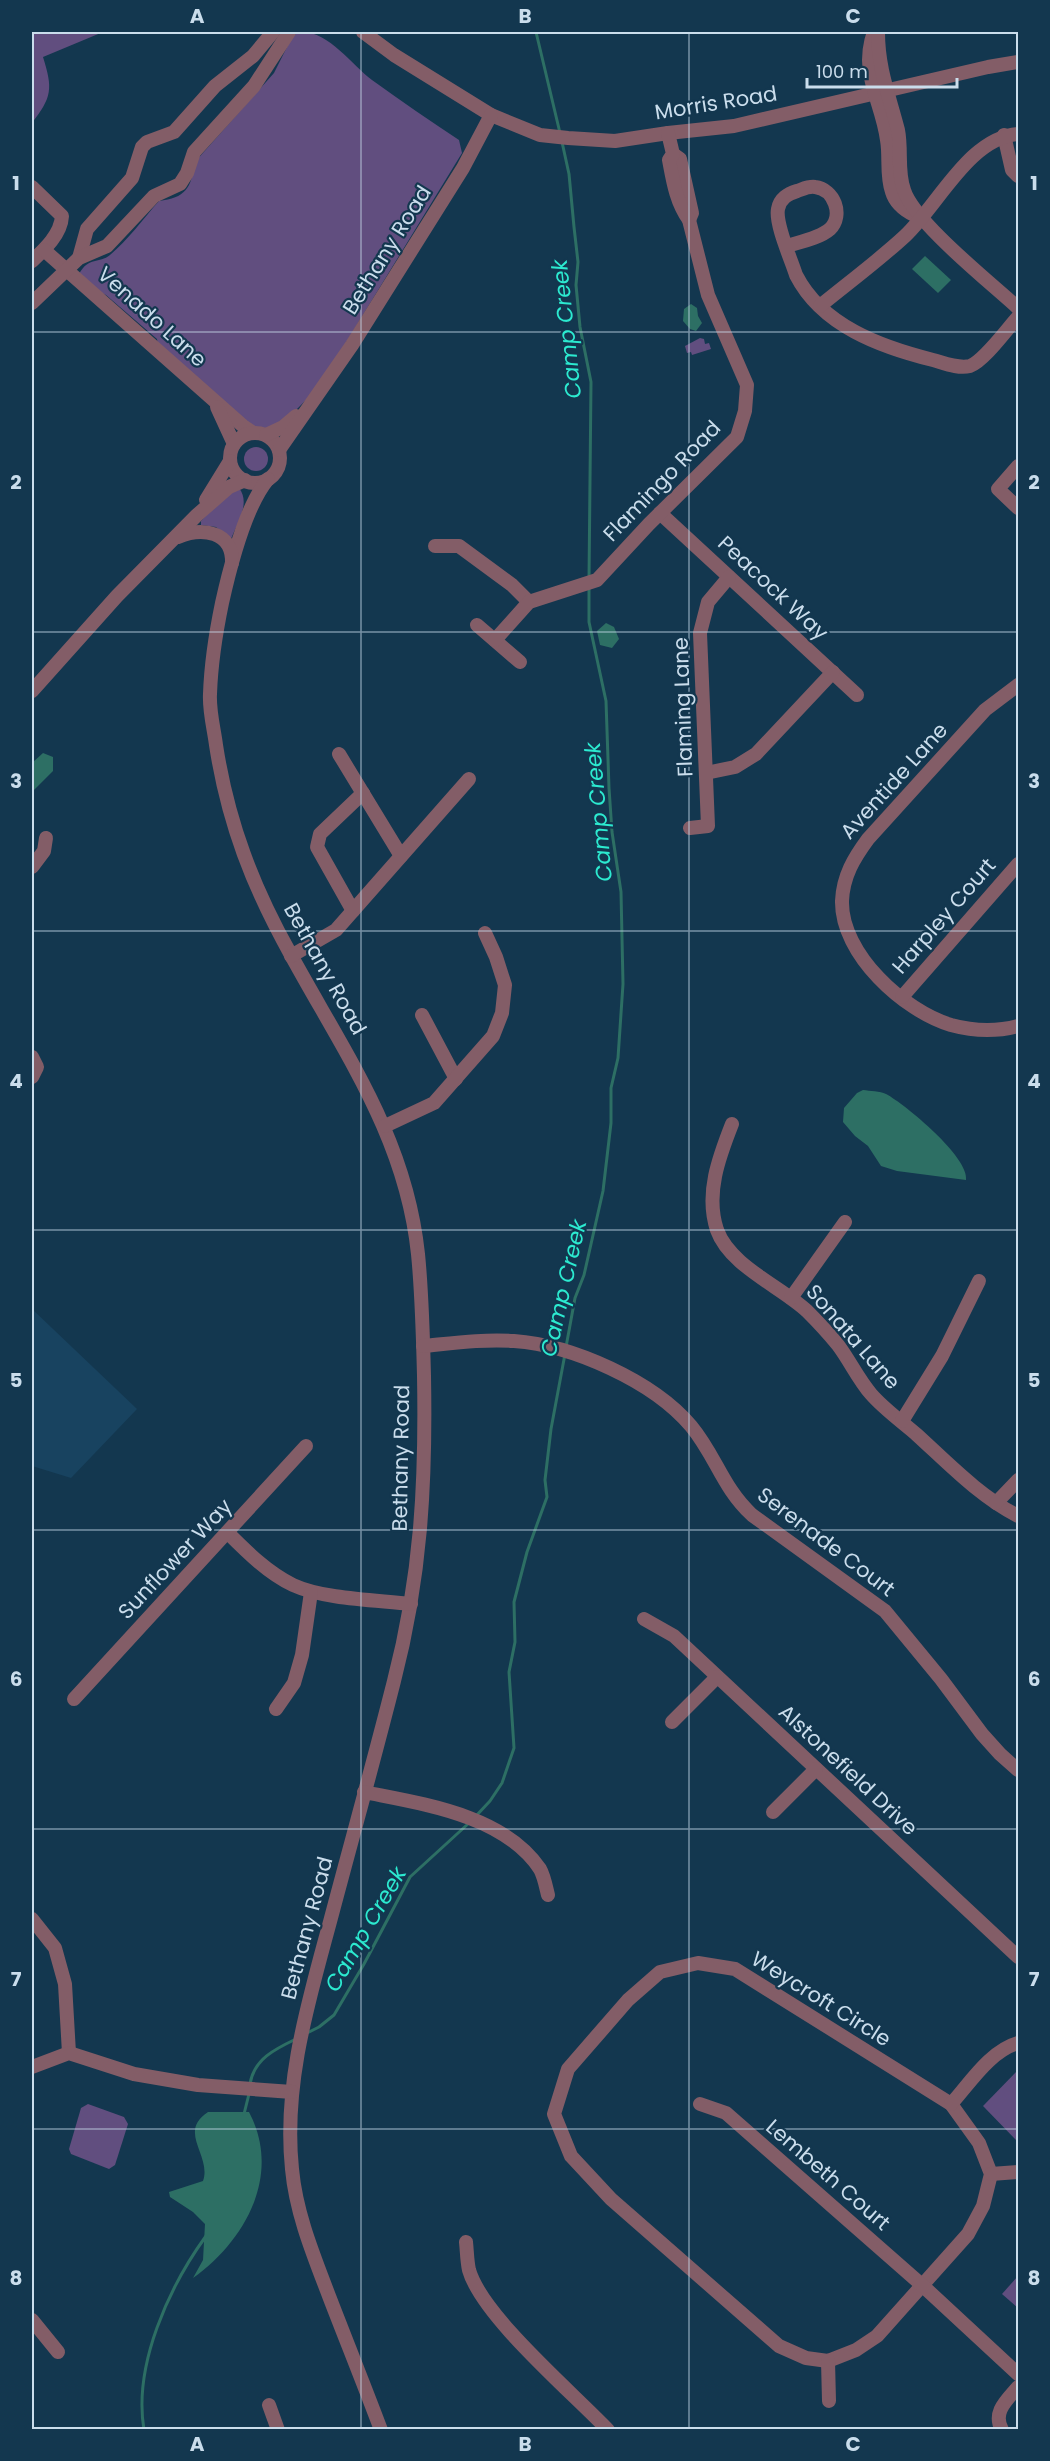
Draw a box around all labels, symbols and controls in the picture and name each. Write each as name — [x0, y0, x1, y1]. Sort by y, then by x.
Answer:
text: A — [190, 2, 205, 30]
text: B — [518, 2, 532, 30]
text: C — [845, 2, 861, 30]
scale bar — [807, 51, 957, 89]
text: 100 m — [816, 59, 868, 84]
street label: Morris Road — [653, 79, 779, 126]
text: 1 — [12, 169, 20, 197]
text: 1 — [1030, 169, 1038, 197]
street label: Bethany Road — [335, 180, 438, 320]
water label: Camp Creek — [544, 256, 589, 400]
street label: Venado Lane — [91, 260, 213, 374]
street label: Flamingo Road — [596, 414, 727, 548]
text: 2 — [10, 468, 22, 496]
text: 2 — [1028, 468, 1040, 496]
street label: Peacock Way — [712, 529, 835, 647]
street label: Flaming Lane — [666, 637, 699, 777]
street label: Aventide Lane — [833, 716, 954, 845]
water label: Camp Creek — [577, 739, 620, 883]
text: 3 — [10, 767, 22, 795]
text: 3 — [1028, 767, 1040, 795]
street label: Harpley Court — [885, 851, 1002, 980]
street label: Bethany Road — [277, 898, 374, 1040]
text: 4 — [9, 1067, 23, 1095]
text: 4 — [1027, 1067, 1041, 1095]
water label: Camp Creek — [533, 1215, 595, 1360]
street label: Sonata Lane — [800, 1278, 907, 1395]
text: 5 — [10, 1366, 23, 1394]
text: 5 — [1028, 1366, 1041, 1394]
street label: Bethany Road — [385, 1384, 416, 1532]
street label: Serenade Court — [752, 1480, 901, 1603]
street label: Sunflower Way — [111, 1492, 238, 1625]
text: 6 — [10, 1665, 22, 1693]
text: 6 — [1028, 1665, 1040, 1693]
street label: Alstonefield Drive — [772, 1697, 924, 1842]
street label: Bethany Road — [274, 1853, 340, 2002]
water label: Camp Creek — [317, 1860, 415, 1998]
street label: Weycroft Circle — [746, 1944, 897, 2053]
text: 7 — [11, 1965, 22, 1993]
text: 7 — [1029, 1965, 1040, 1993]
street label: Lembeth Court — [760, 2112, 897, 2237]
text: 8 — [10, 2264, 22, 2292]
text: 8 — [1028, 2264, 1040, 2292]
text: A — [190, 2430, 205, 2458]
text: B — [518, 2430, 532, 2458]
text: C — [845, 2430, 861, 2458]

